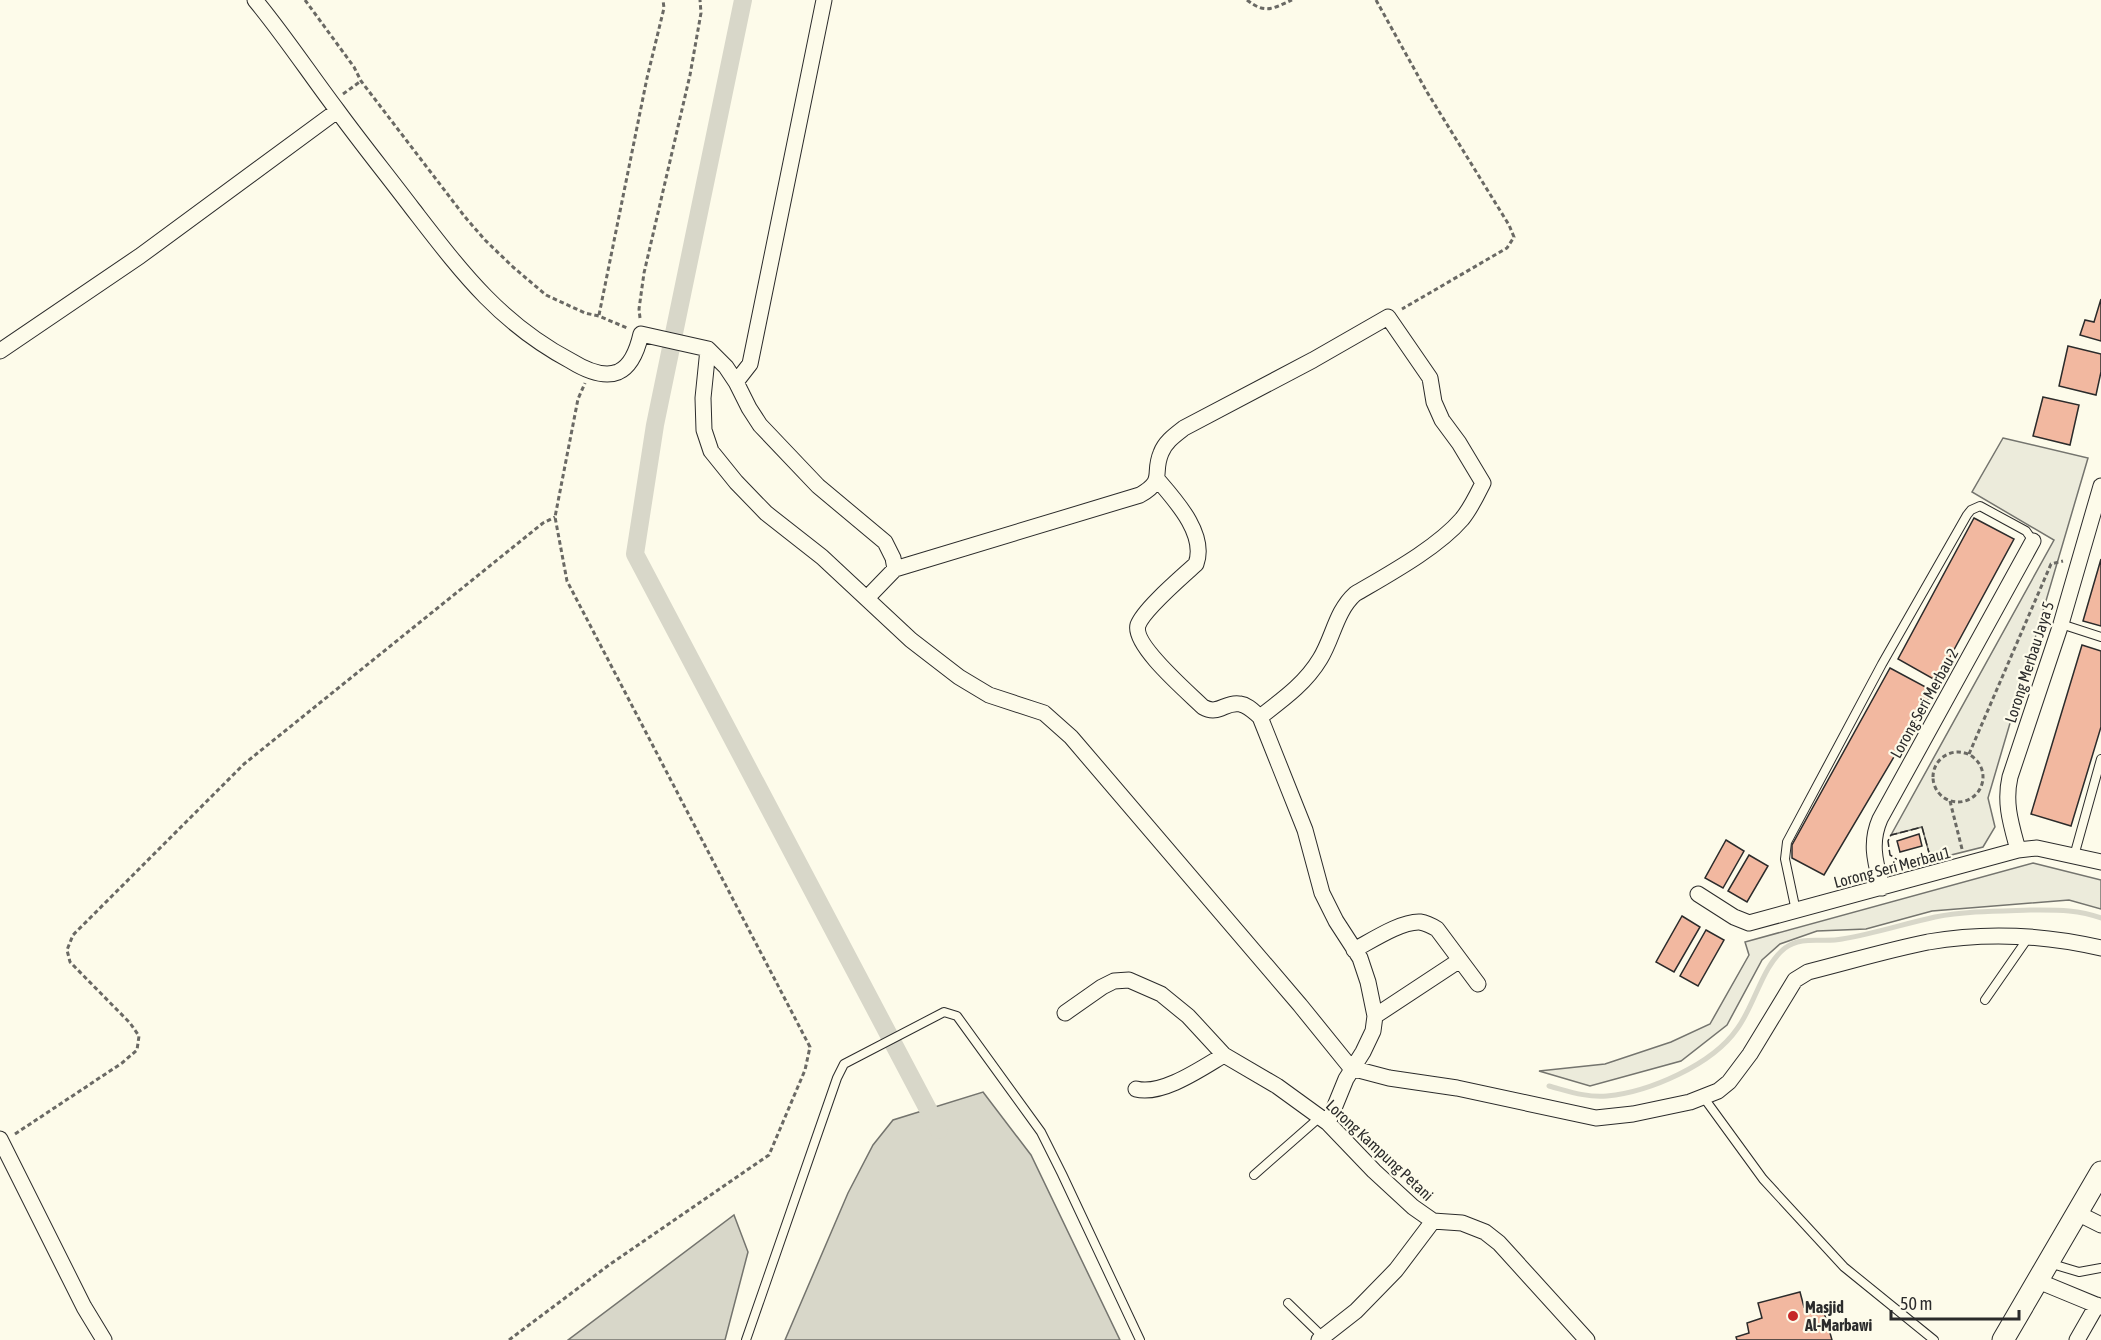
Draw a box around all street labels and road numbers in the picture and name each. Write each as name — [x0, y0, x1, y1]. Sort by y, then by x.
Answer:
street label: Lorong Merbau Jaya 5 — [2001, 599, 2058, 725]
street label: Lorong Seri Merbau 2 — [1886, 645, 1962, 761]
street label: Lorong Seri Merbau1 — [1832, 843, 1953, 892]
street label: Lorong Kampung Petani — [1322, 1096, 1437, 1205]

